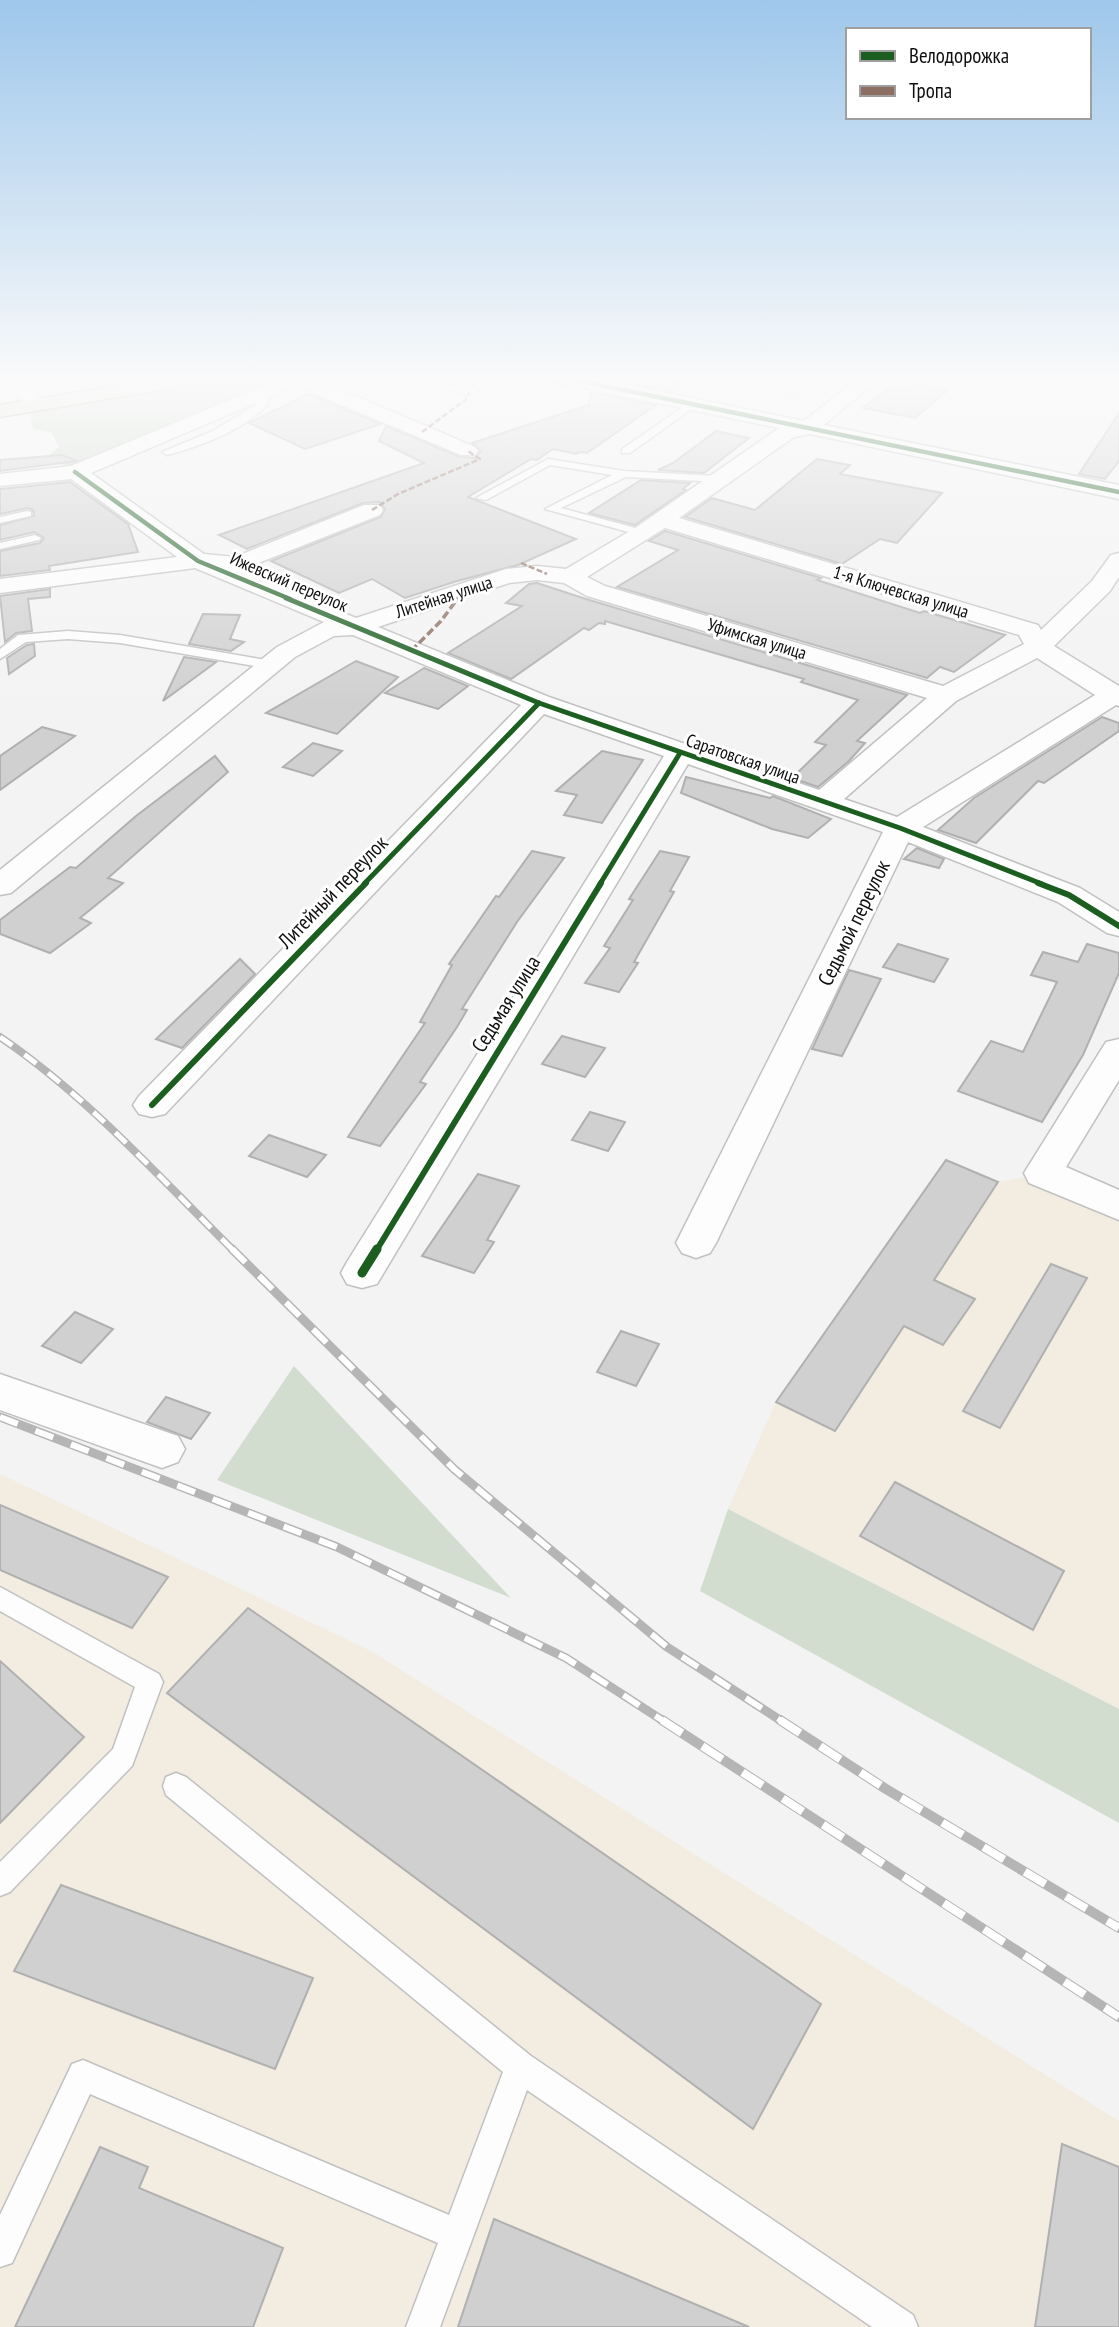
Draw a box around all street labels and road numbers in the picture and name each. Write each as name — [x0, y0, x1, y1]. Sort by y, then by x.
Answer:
street label: Ижевский переулок — [227, 546, 352, 617]
street label: 1-я Ключевская улица — [831, 560, 972, 623]
street label: Литейная улица — [392, 570, 495, 623]
street label: Уфимская улица — [705, 613, 810, 664]
street label: Саратовская улица — [683, 728, 803, 789]
street label: Литейный переулок — [271, 829, 393, 955]
street label: Седьмой переулок — [811, 855, 896, 990]
street label: Седьмая улица — [465, 950, 546, 1057]

